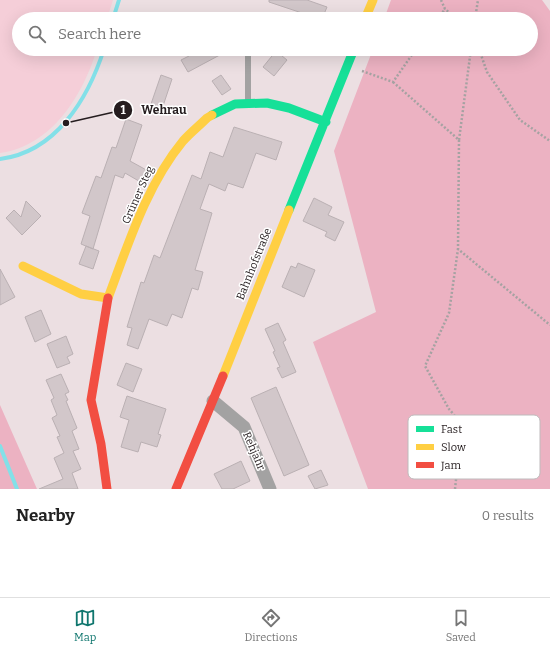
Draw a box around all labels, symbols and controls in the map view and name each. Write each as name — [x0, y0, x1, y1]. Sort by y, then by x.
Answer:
search box — [12, 12, 538, 56]
icon: search — [26, 23, 48, 45]
text: Search here — [58, 25, 141, 43]
callout: Wehrau — [113, 98, 194, 122]
text: 1 — [120, 103, 126, 117]
text: Wehrau — [141, 103, 187, 117]
street label: Grüner Steg — [119, 164, 157, 226]
street label: Bahnhofstraße — [234, 226, 274, 302]
legend — [408, 415, 540, 479]
text: Fast — [441, 423, 462, 436]
street label: Rehjahr — [240, 430, 268, 472]
text: Slow — [441, 441, 466, 454]
text: Jam — [440, 459, 461, 472]
text: Nearby — [16, 505, 75, 526]
text: 0 results — [482, 508, 534, 523]
tab: Map — [74, 607, 96, 644]
tab: Directions — [245, 607, 297, 644]
tab: Saved — [446, 607, 476, 644]

